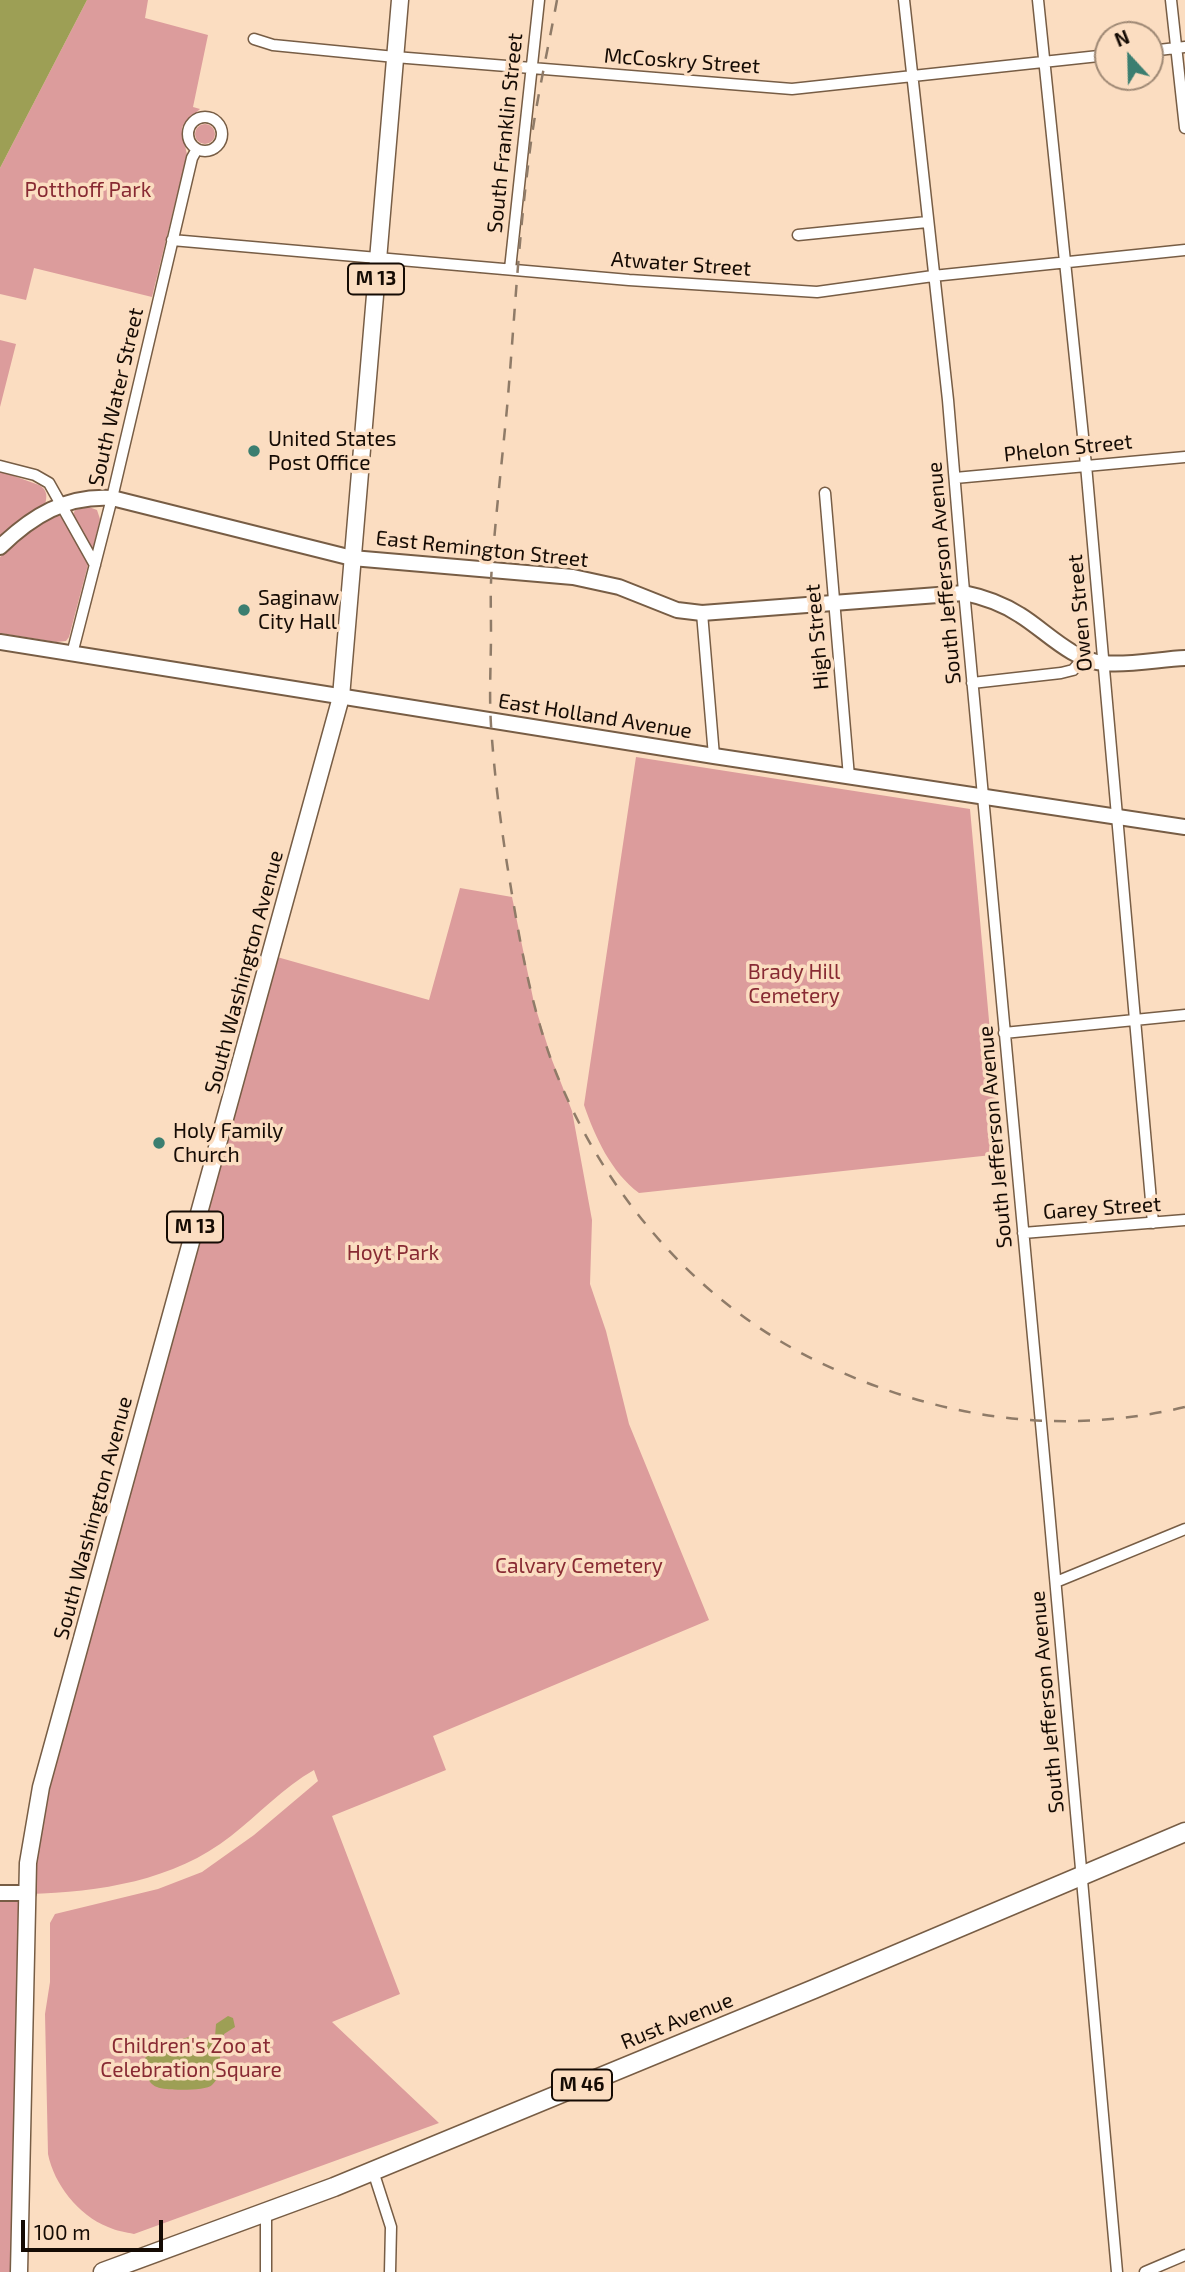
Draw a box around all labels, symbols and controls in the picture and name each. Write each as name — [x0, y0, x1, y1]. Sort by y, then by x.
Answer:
north arrow — [1094, 21, 1164, 91]
text: N — [1111, 25, 1132, 51]
street label: South Franklin Street — [482, 32, 528, 234]
street label: McCoskry Street — [603, 43, 761, 79]
park label: Potthoff Park — [25, 177, 151, 203]
street label: Atwater Street — [610, 247, 752, 281]
road number: M 13 — [348, 264, 404, 294]
street label: South Water Street — [83, 305, 149, 489]
place label: United States Post Office — [268, 426, 397, 476]
street label: Phelon Street — [1002, 429, 1134, 467]
marker: United States Post Office — [246, 443, 262, 459]
street label: South Jefferson Avenue — [922, 461, 966, 685]
street label: East Remington Street — [375, 525, 589, 573]
street label: Owen Street — [1062, 553, 1098, 673]
street label: High Street — [800, 583, 834, 691]
place label: Saginaw City Hall — [258, 585, 339, 635]
marker: Saginaw City Hall — [236, 602, 252, 618]
street label: East Holland Avenue — [496, 688, 694, 744]
street label: South Washington Avenue — [199, 848, 289, 1096]
park label: Brady Hill Cemetery — [748, 959, 840, 1009]
street label: South Jefferson Avenue — [973, 1025, 1017, 1249]
place label: Holy Family Church — [173, 1118, 283, 1168]
marker: Holy Family Church — [151, 1135, 167, 1151]
street label: Garey Street — [1042, 1191, 1162, 1225]
road number: M 13 — [167, 1212, 223, 1242]
park label: Hoyt Park — [347, 1240, 439, 1266]
street label: South Washington Avenue — [48, 1394, 138, 1642]
park label: Calvary Cemetery — [495, 1553, 663, 1579]
street label: South Jefferson Avenue — [1025, 1590, 1069, 1814]
street label: Rust Avenue — [617, 1987, 737, 2055]
park label: Children's Zoo at Celebration Square — [100, 2033, 282, 2083]
road number: M 46 — [552, 2070, 612, 2100]
scale bar — [24, 2206, 166, 2250]
text: 100 m — [34, 2219, 91, 2244]

